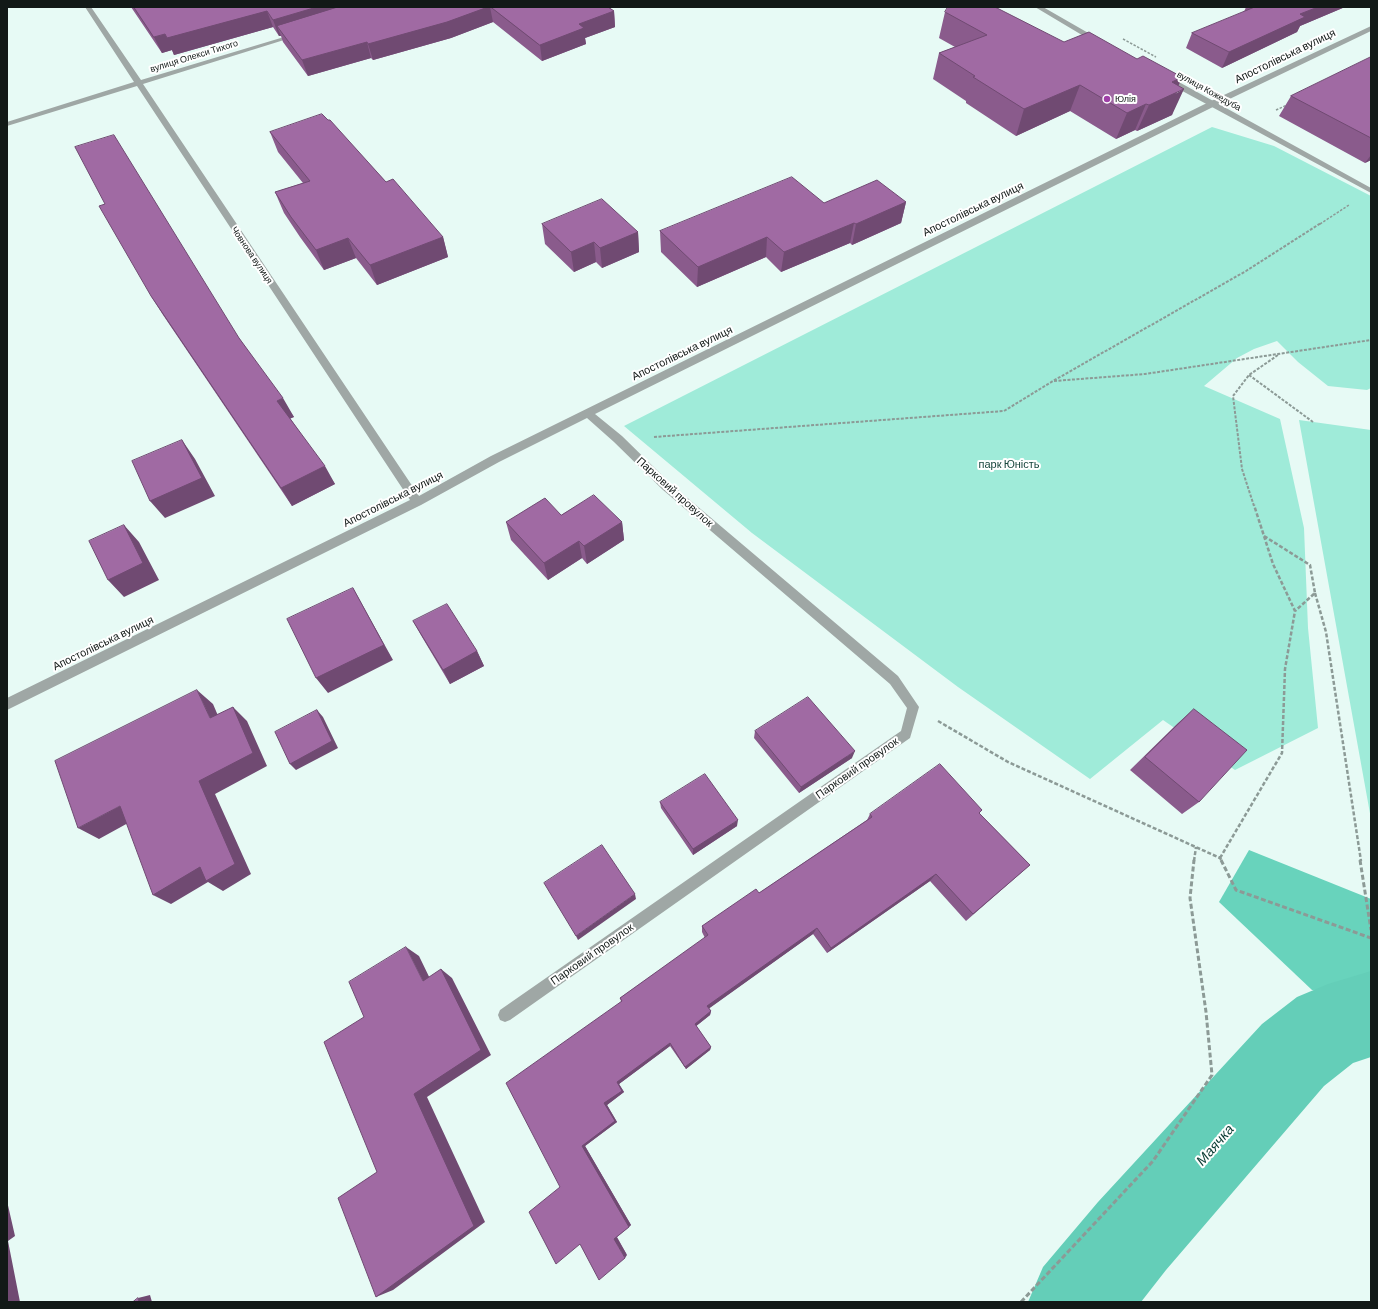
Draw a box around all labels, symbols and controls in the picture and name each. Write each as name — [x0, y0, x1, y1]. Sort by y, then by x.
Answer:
street label: Апостолівська вулиця — [1232, 26, 1338, 86]
street label: вулиця Олекси Тихого — [149, 38, 239, 74]
street label: вулиця Кожедуба — [1175, 69, 1243, 113]
marker: Юлія — [1102, 94, 1112, 104]
place label: Юлія — [1115, 94, 1136, 104]
street label: Апостолівська вулиця — [920, 179, 1026, 239]
street label: Човнова вулиця — [229, 224, 275, 286]
street label: Апостолівська вулиця — [629, 323, 735, 383]
street label: Парковий провулок — [634, 454, 716, 530]
park label: парк Юність — [978, 457, 1040, 471]
street label: Апостолівська вулиця — [341, 468, 445, 530]
street label: Апостолівська вулиця — [50, 613, 156, 673]
street label: Парковий провулок — [813, 734, 901, 802]
street label: Парковий провулок — [548, 920, 636, 988]
water label: Маячка — [1193, 1121, 1237, 1169]

